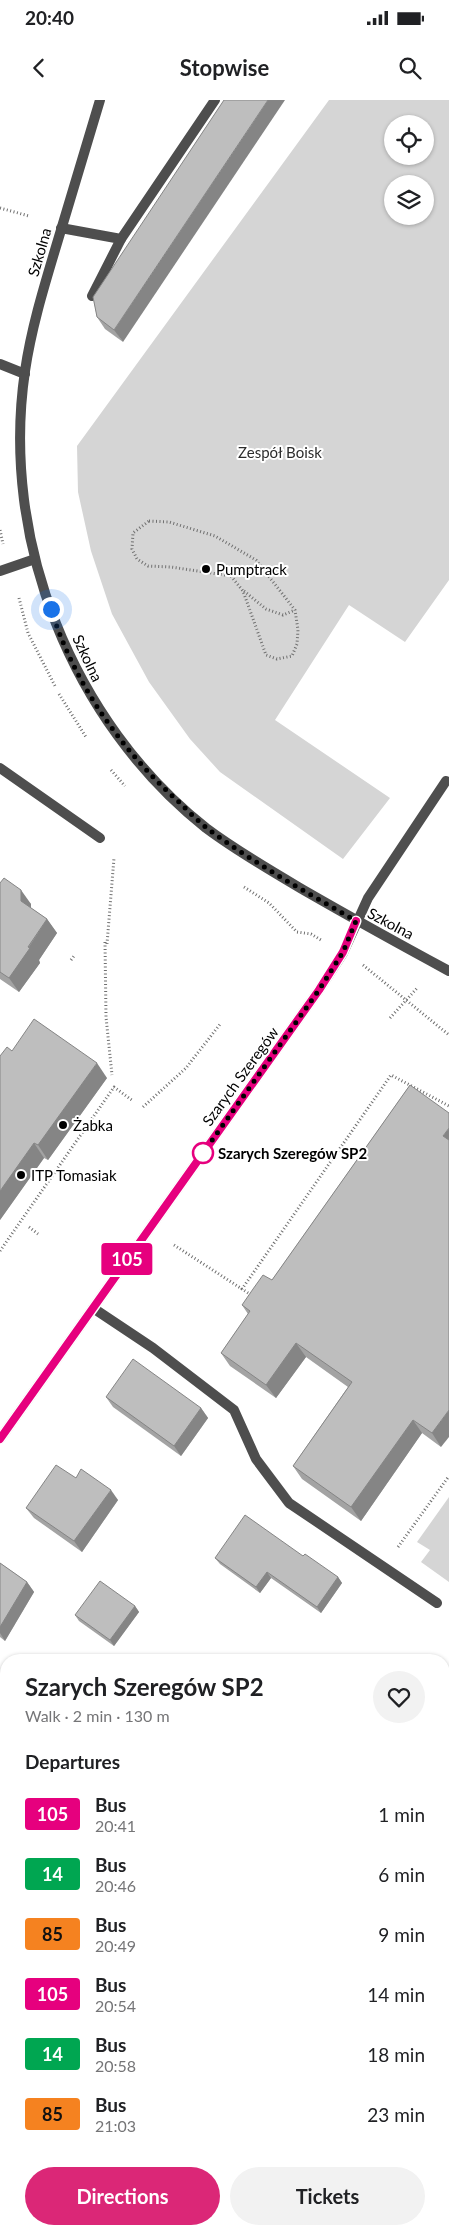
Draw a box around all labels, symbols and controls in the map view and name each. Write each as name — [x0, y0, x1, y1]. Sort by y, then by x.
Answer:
text: 20:40 — [25, 6, 74, 29]
icon: back — [25, 54, 53, 82]
text: Stopwise — [180, 54, 269, 81]
icon: search — [396, 54, 424, 82]
map controls — [384, 115, 434, 225]
button: locate — [384, 115, 434, 165]
button: layers — [384, 175, 434, 225]
street label: Szkolna — [23, 226, 55, 278]
park label: Zespół Boisk — [238, 443, 322, 461]
place label: Pumptrack — [216, 560, 287, 578]
marker: Pumptrack — [200, 563, 212, 575]
your location — [39, 597, 64, 622]
street label: Szkolna — [69, 632, 107, 684]
street label: Szkolna — [365, 903, 417, 943]
street label: Szarych Szeregów — [198, 1023, 282, 1129]
place label: Żabka — [73, 1116, 113, 1134]
marker: Żabka — [57, 1119, 69, 1131]
marker: Szarych Szeregów SP2 — [192, 1142, 214, 1164]
place label: Szarych Szeregów SP2 — [218, 1144, 367, 1162]
place label: ITP Tomasiak — [31, 1166, 117, 1184]
marker: ITP Tomasiak — [15, 1169, 27, 1181]
line badge: 105 — [98, 1243, 156, 1275]
text: 105 — [111, 1248, 143, 1270]
button: heart — [373, 1671, 425, 1723]
text: Szarych Szeregów SP2 — [25, 1672, 264, 1701]
text: Walk · 2 min · 130 m — [25, 1706, 170, 1725]
text: Departures — [25, 1750, 120, 1773]
text: Bus — [95, 1793, 126, 1816]
text: 105 — [37, 1803, 68, 1825]
text: 1 min — [378, 1803, 425, 1826]
text: 20:41 — [95, 1816, 136, 1835]
text: Bus — [95, 1853, 126, 1876]
text: 14 — [42, 1863, 63, 1885]
text: 6 min — [378, 1863, 425, 1886]
text: 20:46 — [95, 1876, 136, 1895]
text: Bus — [95, 1913, 126, 1936]
text: 85 — [42, 1923, 63, 1945]
text: 9 min — [378, 1923, 425, 1946]
text: 20:49 — [95, 1936, 136, 1955]
text: Bus — [95, 1973, 126, 1996]
text: 105 — [37, 1983, 68, 2005]
text: 14 min — [367, 1983, 425, 2006]
text: 20:54 — [95, 1996, 136, 2015]
text: Bus — [95, 2033, 126, 2056]
text: 14 — [42, 2043, 63, 2065]
text: 18 min — [367, 2043, 425, 2066]
text: 20:58 — [95, 2056, 136, 2075]
text: Bus — [95, 2093, 126, 2116]
text: 85 — [42, 2103, 63, 2125]
text: 23 min — [367, 2103, 425, 2126]
text: 21:03 — [95, 2116, 136, 2135]
button: Directions — [25, 2167, 220, 2225]
button: Tickets — [230, 2167, 425, 2225]

